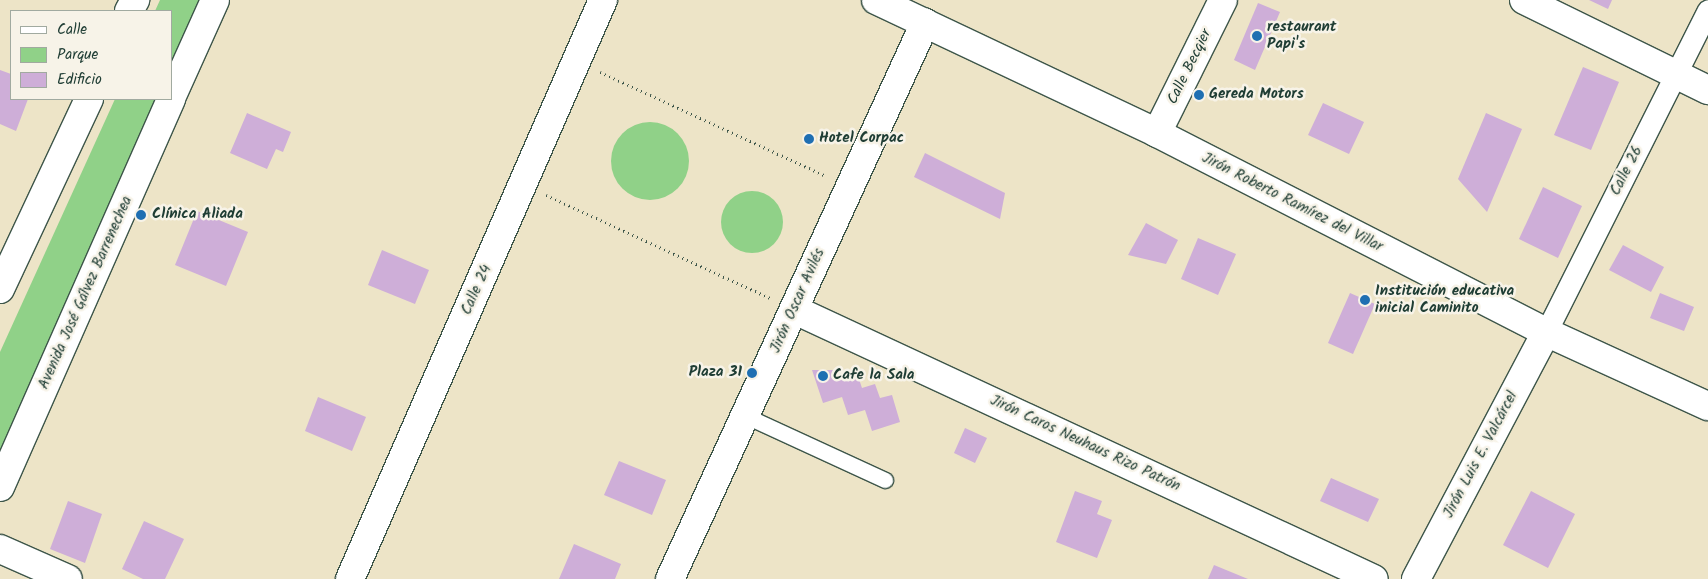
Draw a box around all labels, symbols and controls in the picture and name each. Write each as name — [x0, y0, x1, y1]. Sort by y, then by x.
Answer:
legend — [10, 10, 172, 100]
text: Calle — [57, 18, 87, 42]
place label: restaurant Papi's — [1267, 18, 1337, 53]
street label: Calle Becqier — [1164, 26, 1216, 108]
marker: restaurant Papi's — [1251, 30, 1263, 42]
text: Parque — [57, 43, 98, 67]
text: Edificio — [57, 68, 102, 92]
place label: Gereda Motors — [1209, 86, 1304, 104]
marker: Gereda Motors — [1193, 89, 1205, 101]
place label: Hotel Corpac — [819, 130, 904, 148]
marker: Hotel Corpac — [803, 133, 815, 145]
street label: Calle 26 — [1607, 143, 1647, 199]
street label: Jirón Roberto Ramírez del Villar — [1199, 149, 1385, 257]
street label: Avenida José Gálvez Barrenechea — [35, 194, 137, 392]
place label: Clínica Aliada — [152, 206, 243, 224]
marker: Clínica Aliada — [134, 208, 148, 222]
street label: Jirón Oscar Avilés — [767, 246, 829, 356]
street label: Calle 24 — [458, 262, 496, 318]
place label: Institución educativa inicial Caminito — [1375, 282, 1514, 317]
marker: Institución educativa inicial Caminito — [1359, 294, 1371, 306]
place label: Plaza 31 — [689, 364, 742, 382]
marker: Plaza 31 — [746, 367, 758, 379]
place label: Cafe la Sala — [833, 367, 915, 385]
marker: Cafe la Sala — [817, 370, 829, 382]
street label: Jirón Luis E. Valcárcel — [1440, 389, 1522, 521]
street label: Jirón Caros Neuhaus Rizo Patrón — [987, 392, 1183, 496]

